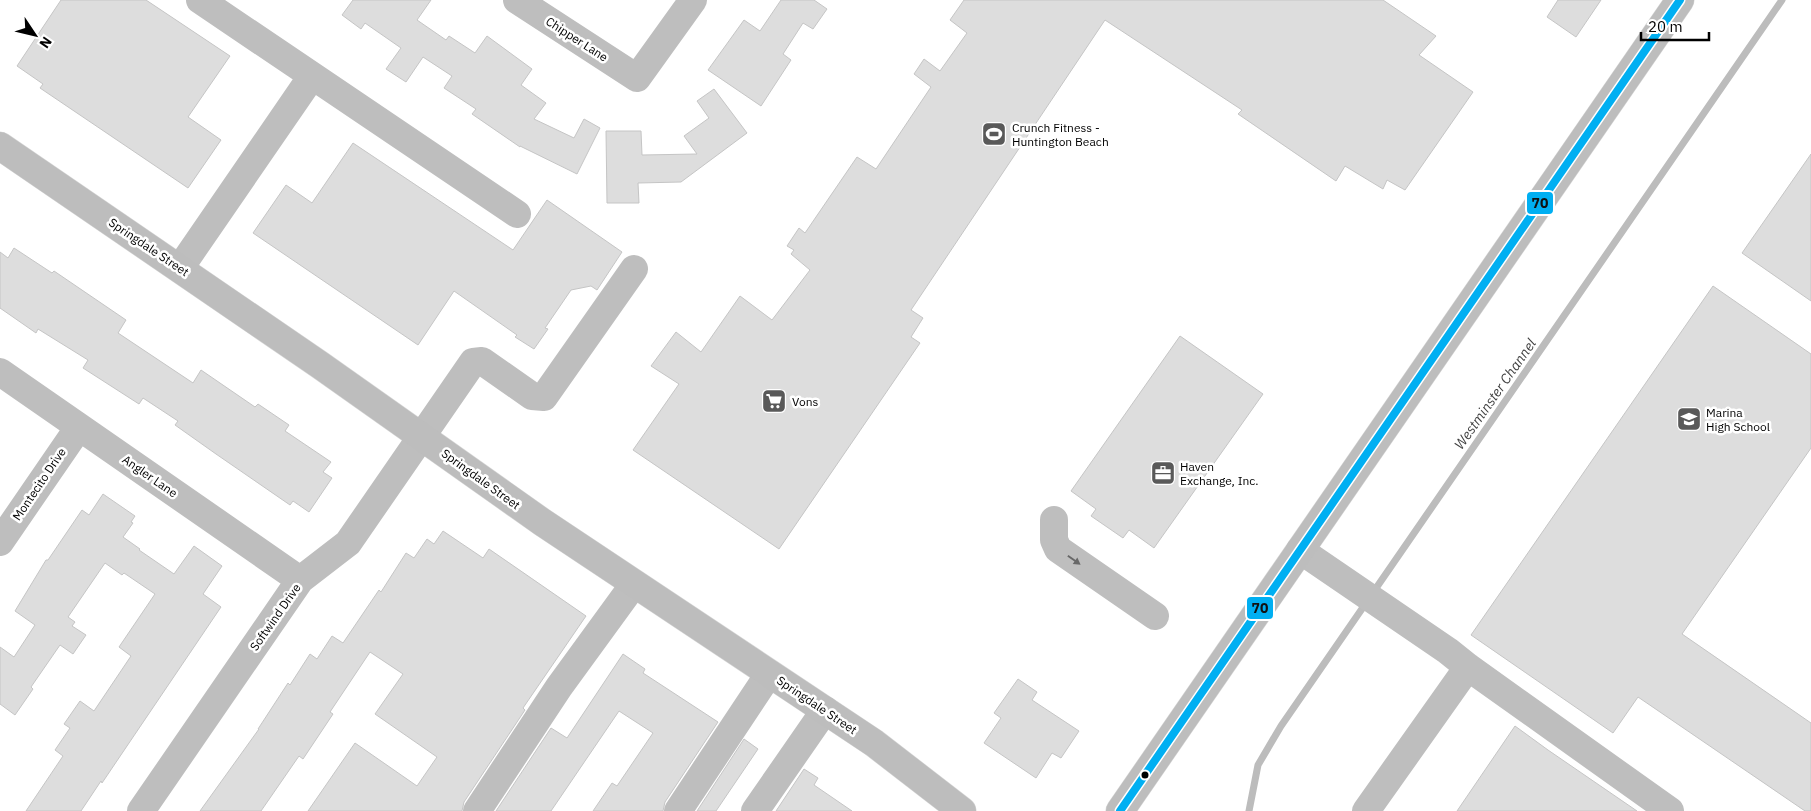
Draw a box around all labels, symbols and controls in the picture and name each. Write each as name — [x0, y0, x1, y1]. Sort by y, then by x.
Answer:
north arrow — [10, 10, 60, 60]
scale bar — [1641, 10, 1708, 42]
street label: Chipper Lane — [543, 13, 611, 65]
text: 20 m — [1648, 17, 1683, 36]
text: N — [35, 33, 56, 52]
place label: Crunch Fitness - Huntington Beach — [1012, 120, 1109, 149]
sports icon: Crunch Fitness - Huntington Beach — [981, 121, 1007, 147]
line badge: 70 — [1526, 191, 1554, 215]
text: 70 — [1532, 194, 1548, 212]
street label: Springdale Street — [106, 215, 192, 279]
water label: Westminster Channel — [1450, 335, 1540, 453]
supermarket icon: Vons — [761, 388, 787, 414]
place label: Vons — [792, 394, 818, 409]
place label: Marina High School — [1706, 405, 1770, 434]
school or university icon: Marina High School — [1676, 406, 1702, 432]
street label: Montecito Drive — [9, 444, 69, 523]
street label: Springdale Street — [439, 445, 523, 513]
street label: Angler Lane — [120, 452, 181, 501]
place label: Haven Exchange, Inc. — [1180, 459, 1259, 488]
office icon: Haven Exchange, Inc. — [1150, 460, 1176, 486]
one-way arrow — [1067, 555, 1081, 565]
street label: Softwind Drive — [246, 580, 304, 653]
line badge: 70 — [1246, 596, 1274, 620]
text: 70 — [1252, 599, 1268, 617]
street label: Springdale Street — [774, 673, 860, 737]
unlabelled marker — [1140, 770, 1150, 780]

